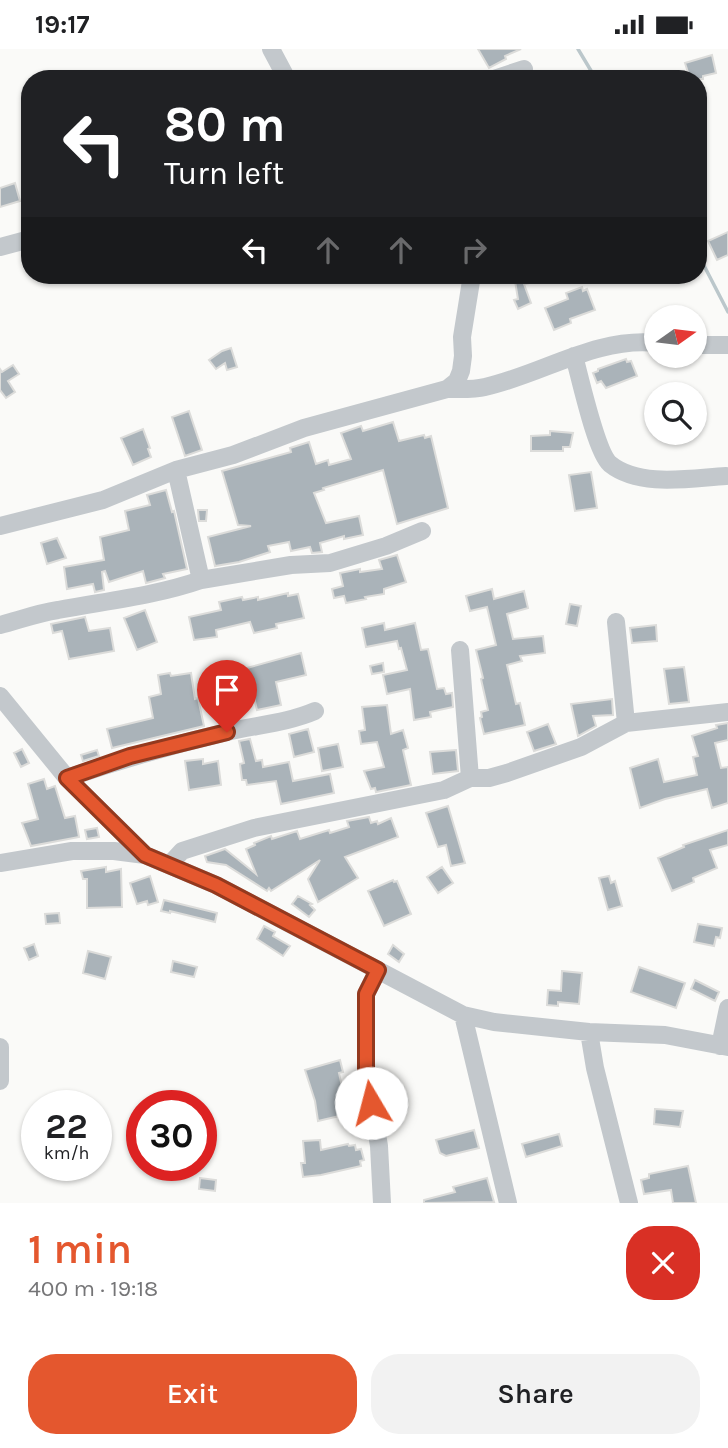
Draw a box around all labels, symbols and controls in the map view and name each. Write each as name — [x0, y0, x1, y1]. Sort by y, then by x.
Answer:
text: 19:17 — [35, 9, 89, 40]
text: 80 m — [164, 96, 286, 153]
icon: left — [49, 98, 140, 189]
text: Turn left — [164, 155, 284, 192]
icon: left — [236, 231, 274, 269]
icon: ahead — [309, 231, 347, 269]
icon: ahead — [382, 231, 420, 269]
icon: right — [455, 231, 493, 269]
north arrow — [644, 305, 707, 367]
map controls — [644, 305, 707, 445]
button: search — [644, 382, 707, 445]
pin — [197, 660, 257, 732]
icon: arrive — [208, 671, 246, 709]
position arrow — [334, 1066, 408, 1140]
speed limit sign: 30 — [126, 1090, 217, 1181]
text: 22 — [45, 1106, 88, 1147]
text: km/h — [44, 1142, 89, 1164]
text: 1 min — [28, 1224, 132, 1274]
button: close — [626, 1226, 700, 1300]
text: 400 m · 19:18 — [28, 1275, 158, 1302]
button: Exit — [28, 1354, 357, 1434]
button: Share — [371, 1354, 700, 1434]

